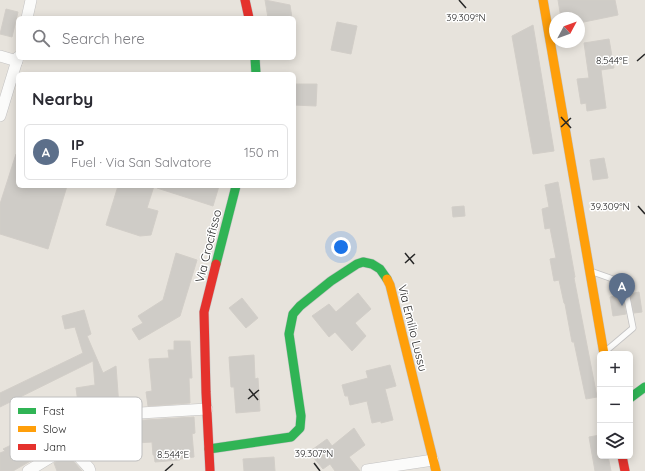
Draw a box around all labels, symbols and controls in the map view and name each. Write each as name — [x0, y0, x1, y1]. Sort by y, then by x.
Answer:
text: 39.309°N — [446, 11, 486, 24]
north arrow — [549, 12, 585, 48]
search box — [16, 16, 296, 60]
icon: search — [30, 27, 52, 49]
text: Search here — [62, 29, 145, 48]
text: 8.544°E — [596, 54, 628, 67]
text: Nearby — [32, 88, 93, 109]
text: IP — [71, 135, 84, 154]
text: A — [42, 144, 50, 160]
text: 150 m — [244, 144, 279, 160]
text: Fuel · Via San Salvatore — [71, 154, 211, 170]
text: 39.309°N — [590, 200, 630, 213]
street label: Via Crocifisso — [192, 208, 224, 284]
your location — [331, 237, 351, 257]
pin: A — [609, 273, 635, 306]
street label: Via Emilio Lussu — [395, 283, 431, 373]
map controls — [597, 351, 633, 459]
button: + — [597, 351, 633, 387]
button: − — [597, 387, 633, 423]
legend — [10, 397, 142, 461]
text: Fast — [43, 404, 65, 418]
text: Slow — [43, 422, 67, 436]
button: layers — [597, 423, 633, 459]
text: Jam — [43, 440, 66, 454]
text: 39.307°N — [295, 447, 333, 460]
text: 8.544°E — [157, 448, 189, 461]

